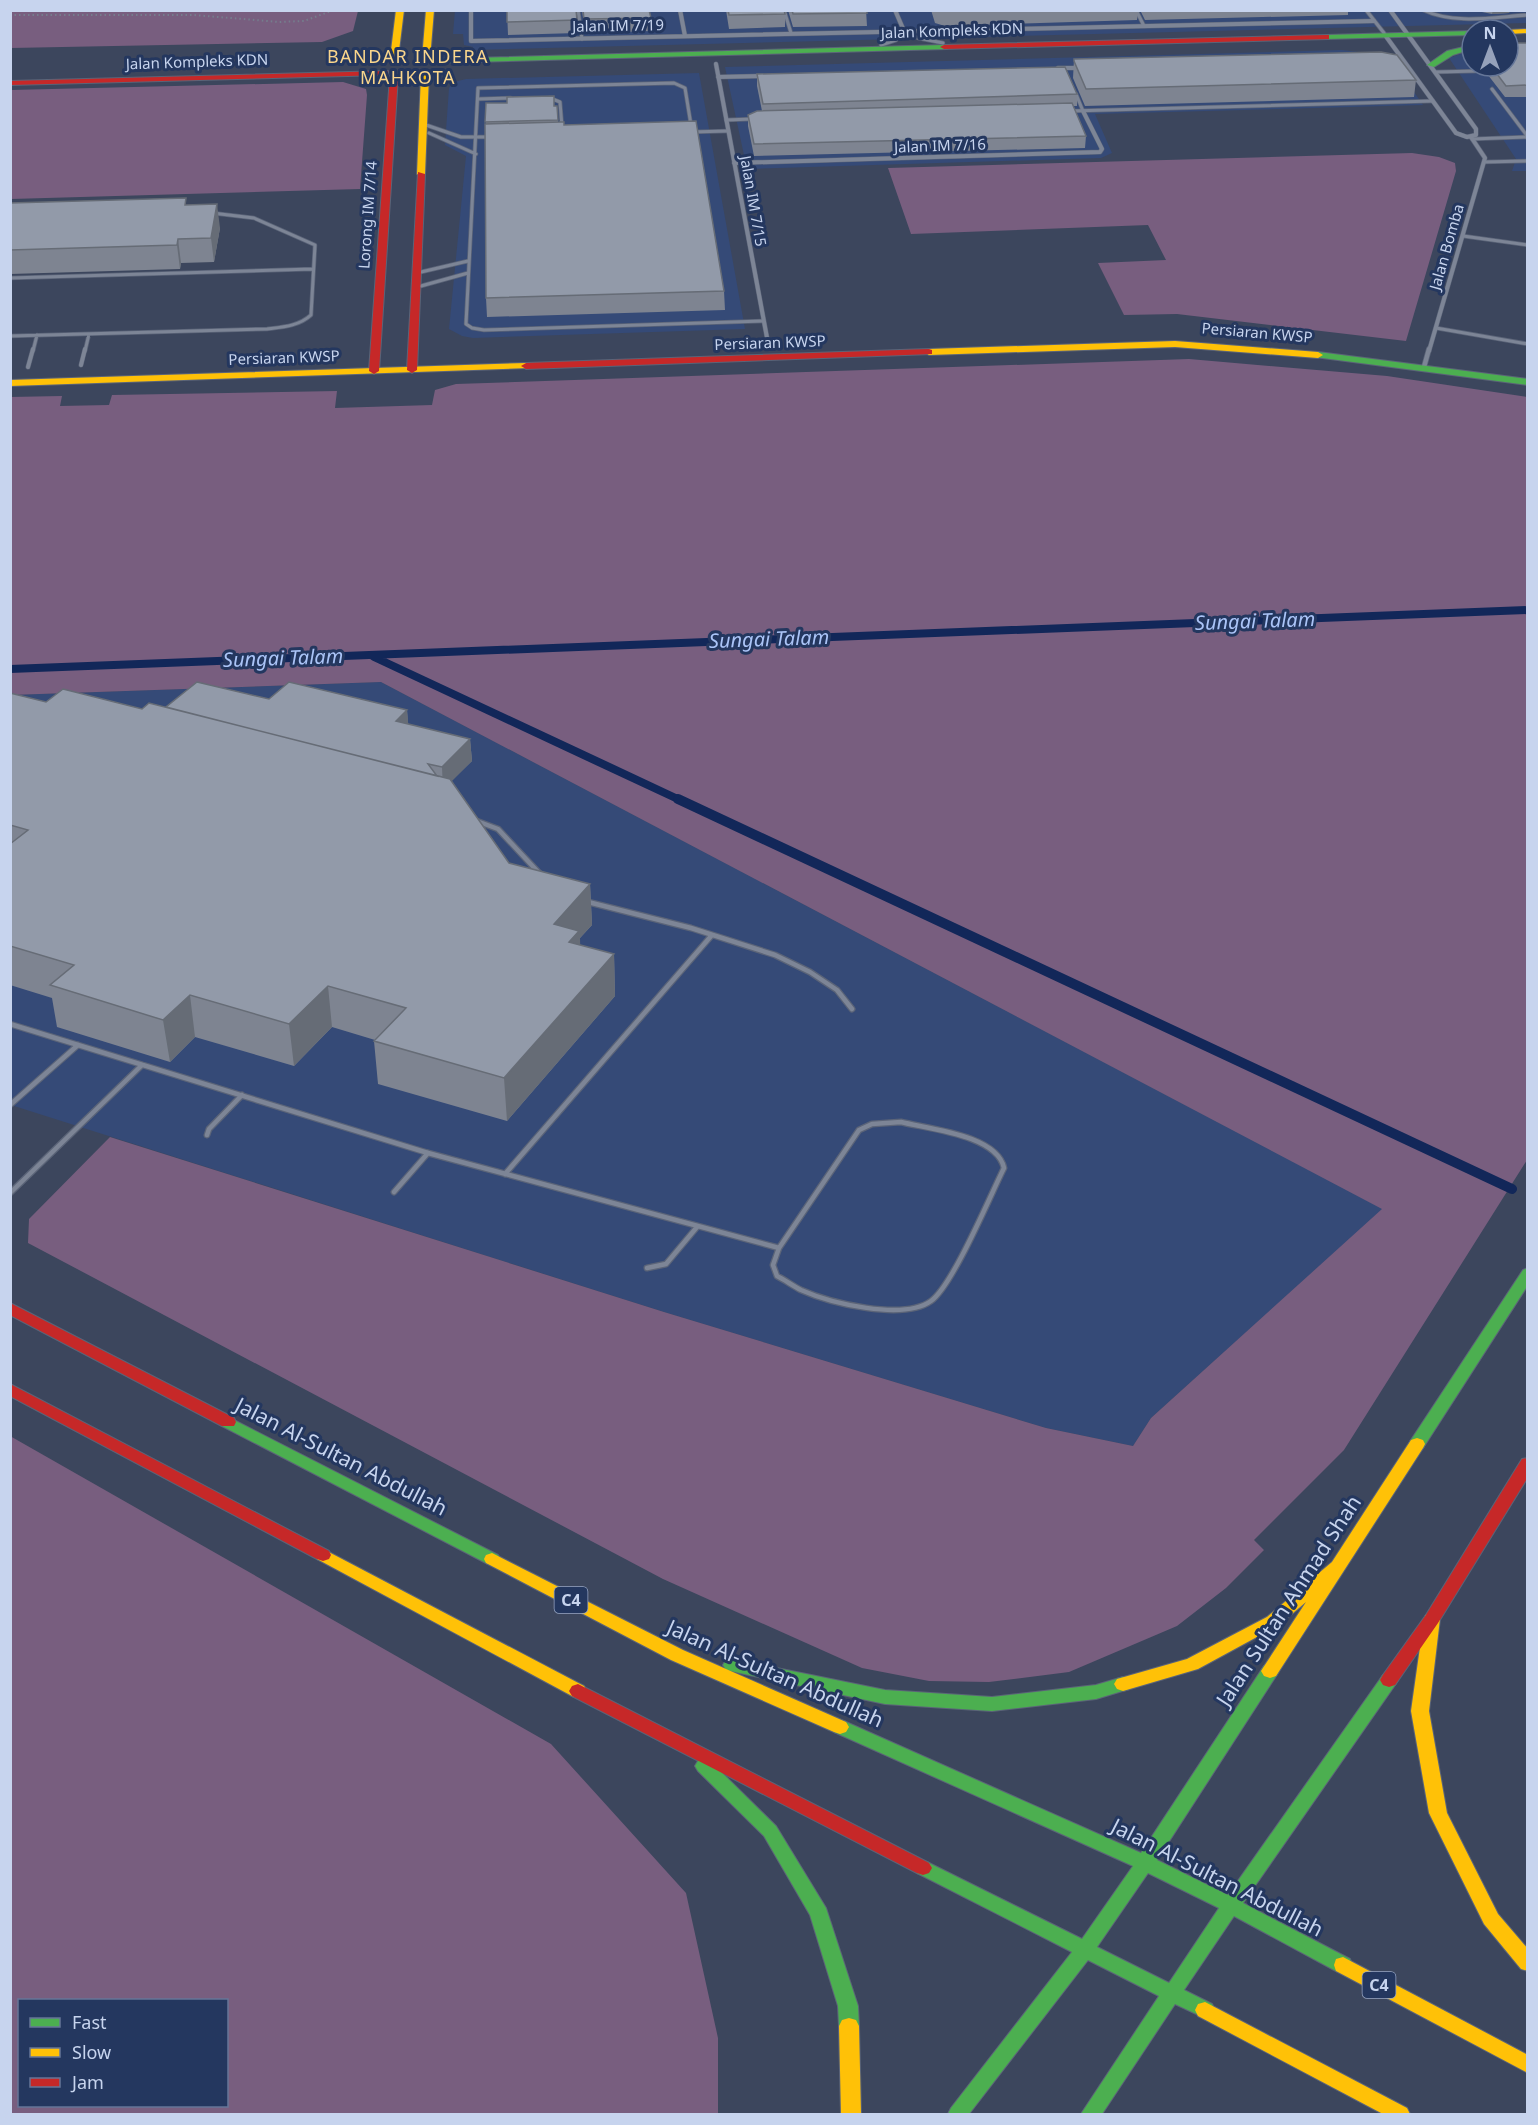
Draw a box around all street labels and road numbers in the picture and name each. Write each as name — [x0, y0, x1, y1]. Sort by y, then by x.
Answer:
street label: Jalan IM 7/19 — [570, 14, 664, 36]
street label: Jalan Kompleks KDN — [878, 18, 1024, 43]
street label: Jalan Kompleks KDN — [123, 49, 269, 74]
street label: Jalan IM 7/16 — [892, 133, 986, 157]
street label: Jalan IM 7/15 — [736, 152, 772, 248]
street label: Lorong IM 7/14 — [353, 160, 381, 270]
street label: Jalan Bomba — [1424, 201, 1468, 294]
street label: Persiaran KWSP — [1201, 317, 1313, 347]
street label: Persiaran KWSP — [714, 330, 826, 354]
street label: Persiaran KWSP — [228, 345, 340, 369]
street label: Jalan Al-Sultan Abdullah — [229, 1390, 452, 1522]
street label: Jalan Sultan Ahmad Shah — [1208, 1490, 1367, 1713]
road number: C4 — [554, 1587, 588, 1613]
street label: Jalan Al-Sultan Abdullah — [661, 1612, 888, 1734]
street label: Jalan Al-Sultan Abdullah — [1105, 1811, 1328, 1943]
road number: C4 — [1362, 1972, 1396, 1998]

